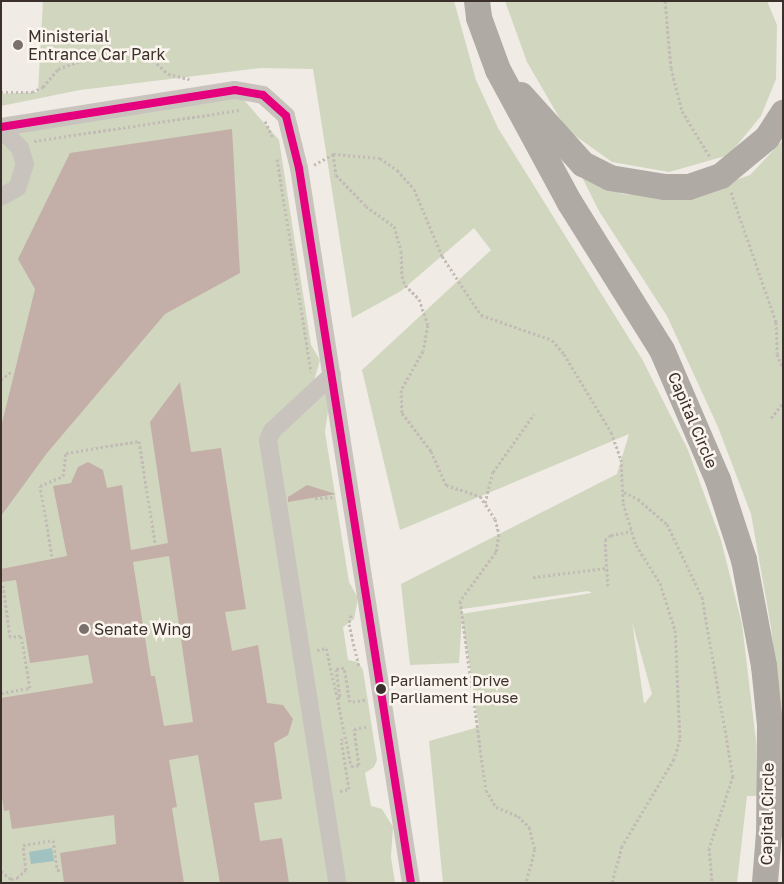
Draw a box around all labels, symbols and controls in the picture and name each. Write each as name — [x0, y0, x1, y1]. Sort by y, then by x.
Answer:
place label: Ministerial Entrance Car Park — [28, 26, 166, 64]
marker: Ministerial Entrance Car Park — [12, 39, 24, 51]
street label: Capital Circle — [664, 369, 722, 471]
place label: Senate Wing — [94, 619, 191, 639]
marker: Senate Wing — [78, 623, 90, 635]
place label: Parliament Drive Parliament House — [390, 671, 518, 706]
marker: Parliament Drive Parliament House — [376, 684, 386, 694]
street label: Capital Circle — [757, 762, 777, 866]

